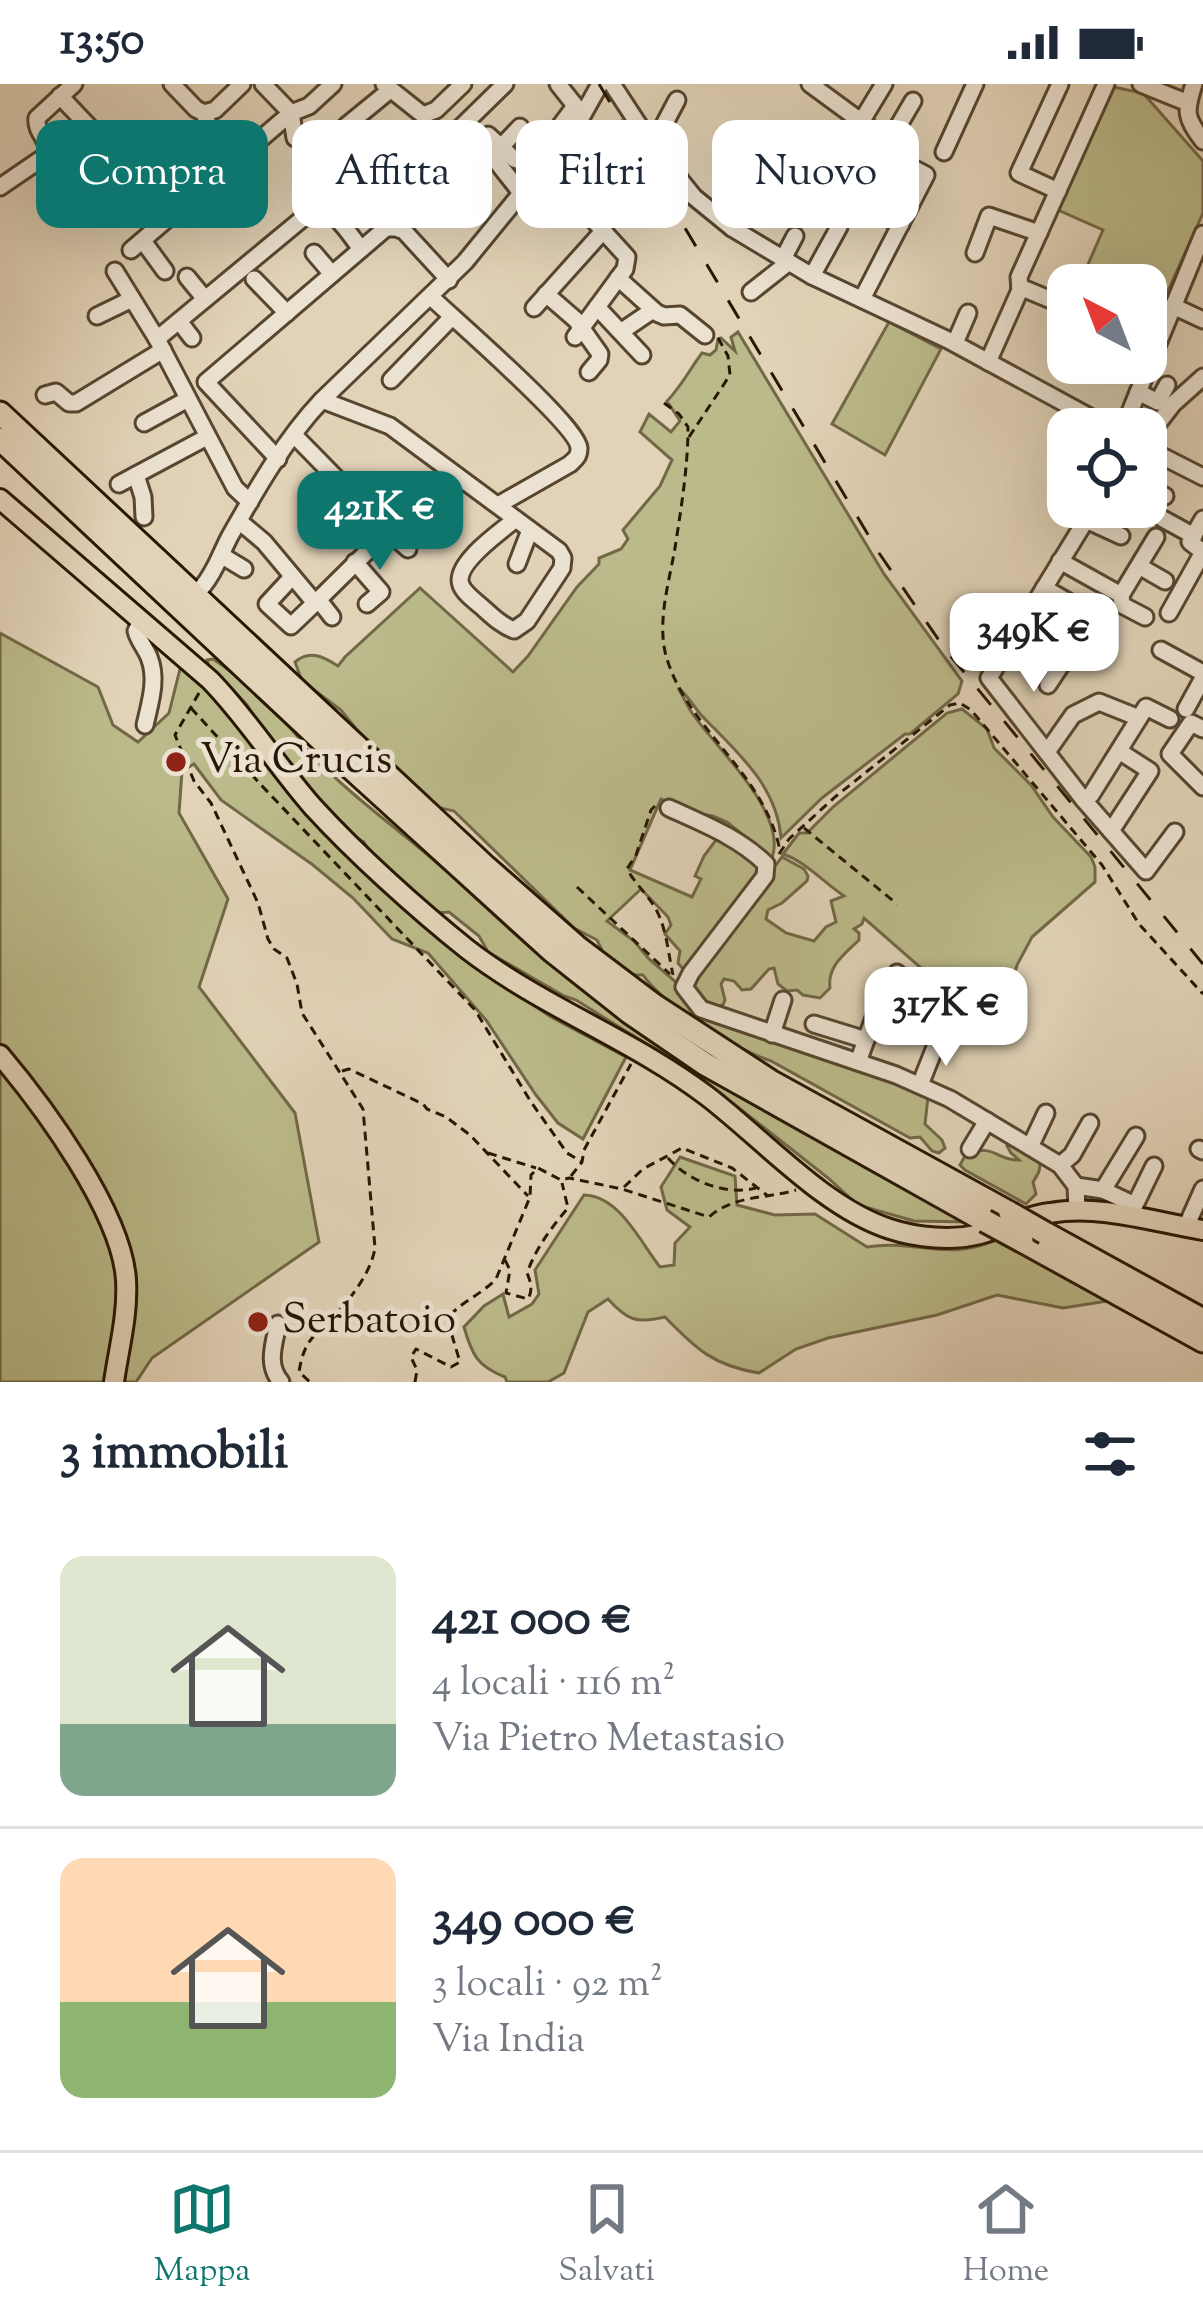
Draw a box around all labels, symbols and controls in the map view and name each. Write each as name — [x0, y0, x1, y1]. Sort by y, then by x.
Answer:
text: 13:50 — [60, 10, 144, 75]
chip: Compra — [36, 120, 268, 228]
chip: Affitta — [292, 120, 492, 228]
chip: Filtri — [516, 120, 688, 228]
chip: Nuovo — [712, 120, 919, 228]
north arrow — [1047, 264, 1167, 384]
map controls — [1047, 264, 1167, 528]
button: locate — [1047, 408, 1167, 528]
pin: 421K € — [282, 471, 478, 573]
text: 421K € — [324, 482, 436, 538]
pin: 349K € — [936, 593, 1132, 695]
text: 349K € — [977, 604, 1091, 660]
place label: Via Crucis — [200, 732, 392, 792]
marker: Via Crucis — [163, 749, 189, 775]
pin: 317K € — [848, 967, 1044, 1069]
text: 317K € — [891, 978, 1001, 1034]
place label: Serbatoio — [282, 1292, 456, 1352]
marker: Serbatoio — [245, 1309, 271, 1335]
text: 3 immobili — [60, 1418, 288, 1491]
icon: filters — [1077, 1421, 1143, 1487]
text: 421 000 € — [432, 1584, 633, 1657]
icon: home — [156, 1604, 300, 1748]
text: 4 locali · 116 m² — [432, 1657, 675, 1713]
text: Via Pietro Metastasio — [432, 1713, 785, 1769]
text: 349 000 € — [432, 1885, 637, 1958]
icon: home — [156, 1906, 300, 2050]
text: 3 locali · 92 m² — [432, 1958, 663, 2014]
text: Via India — [432, 2014, 585, 2070]
tab: Mappa — [154, 2176, 251, 2296]
tab: Salvati — [558, 2176, 655, 2296]
tab: Home — [963, 2176, 1049, 2296]

